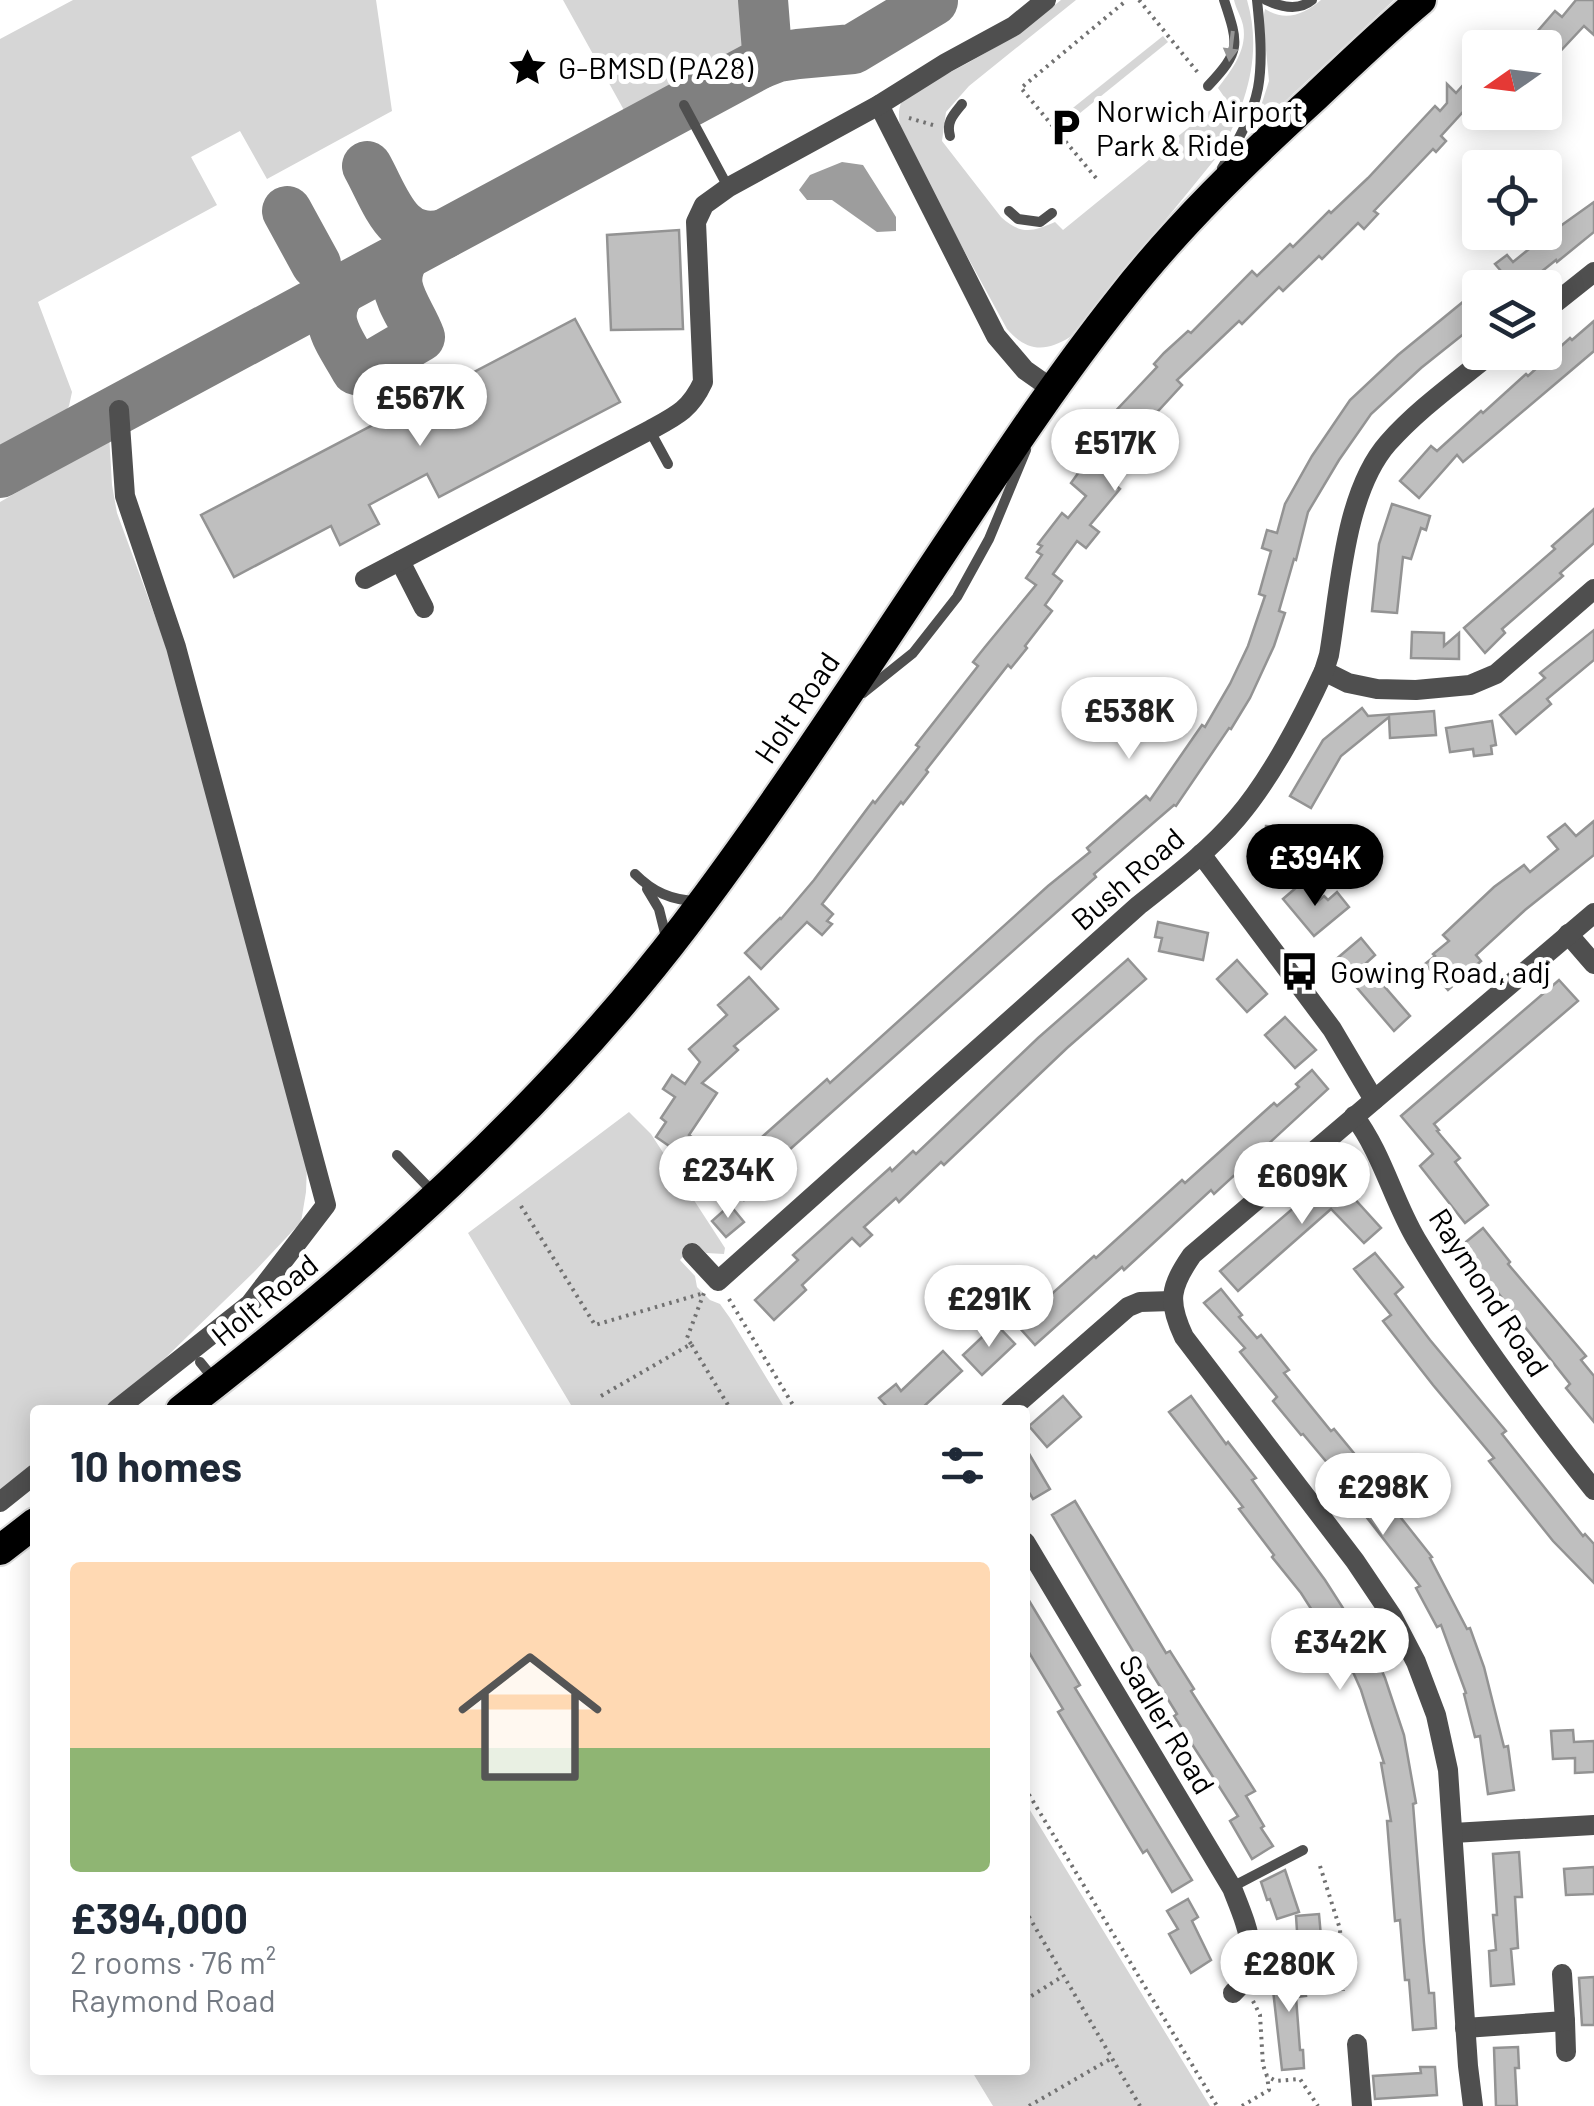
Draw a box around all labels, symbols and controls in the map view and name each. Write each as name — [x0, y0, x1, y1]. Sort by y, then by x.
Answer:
north arrow — [1462, 30, 1562, 130]
map controls — [1462, 30, 1562, 370]
one-way arrow — [1223, 31, 1239, 63]
place icon: G-BMSD (PA28) — [507, 46, 549, 88]
place label: G-BMSD (PA28) — [558, 49, 753, 85]
place label: Norwich Airport Park & Ride — [1096, 92, 1303, 162]
parking icon: Norwich Airport Park & Ride — [1045, 106, 1087, 148]
button: locate — [1462, 150, 1562, 250]
button: layers — [1462, 270, 1562, 370]
pin: £567K — [350, 364, 490, 449]
text: £567K — [375, 377, 465, 415]
pin: £517K — [1045, 409, 1185, 494]
text: £517K — [1073, 422, 1157, 460]
street label: Holt Road — [746, 645, 846, 769]
pin: £538K — [1059, 677, 1199, 762]
text: £538K — [1083, 690, 1175, 728]
street label: Bush Road — [1063, 819, 1191, 937]
pin: £394K — [1245, 824, 1385, 909]
text: £394K — [1268, 837, 1362, 875]
bus stop icon: Gowing Road, adj — [1279, 950, 1321, 992]
place label: Gowing Road, adj — [1330, 953, 1551, 989]
pin: £234K — [658, 1136, 798, 1221]
pin: £609K — [1232, 1142, 1372, 1227]
text: £234K — [681, 1149, 775, 1187]
text: £609K — [1256, 1155, 1348, 1193]
street label: Raymond Road — [1422, 1201, 1558, 1383]
street label: Holt Road — [204, 1245, 324, 1353]
pin: £291K — [919, 1265, 1059, 1350]
text: £291K — [946, 1278, 1032, 1316]
icon: filters — [935, 1438, 990, 1493]
text: 10 homes — [70, 1440, 242, 1490]
pin: £298K — [1313, 1453, 1453, 1538]
text: £298K — [1337, 1466, 1429, 1504]
pin: £342K — [1270, 1608, 1410, 1693]
text: £342K — [1293, 1621, 1387, 1659]
icon: home — [440, 1627, 620, 1807]
street label: Sadler Road — [1113, 1648, 1223, 1800]
text: £394,000 — [70, 1892, 248, 1942]
pin: £280K — [1219, 1930, 1359, 2015]
text: 2 rooms · 76 m² — [70, 1942, 276, 1980]
text: £280K — [1242, 1943, 1336, 1981]
text: Raymond Road — [70, 1980, 276, 2018]

